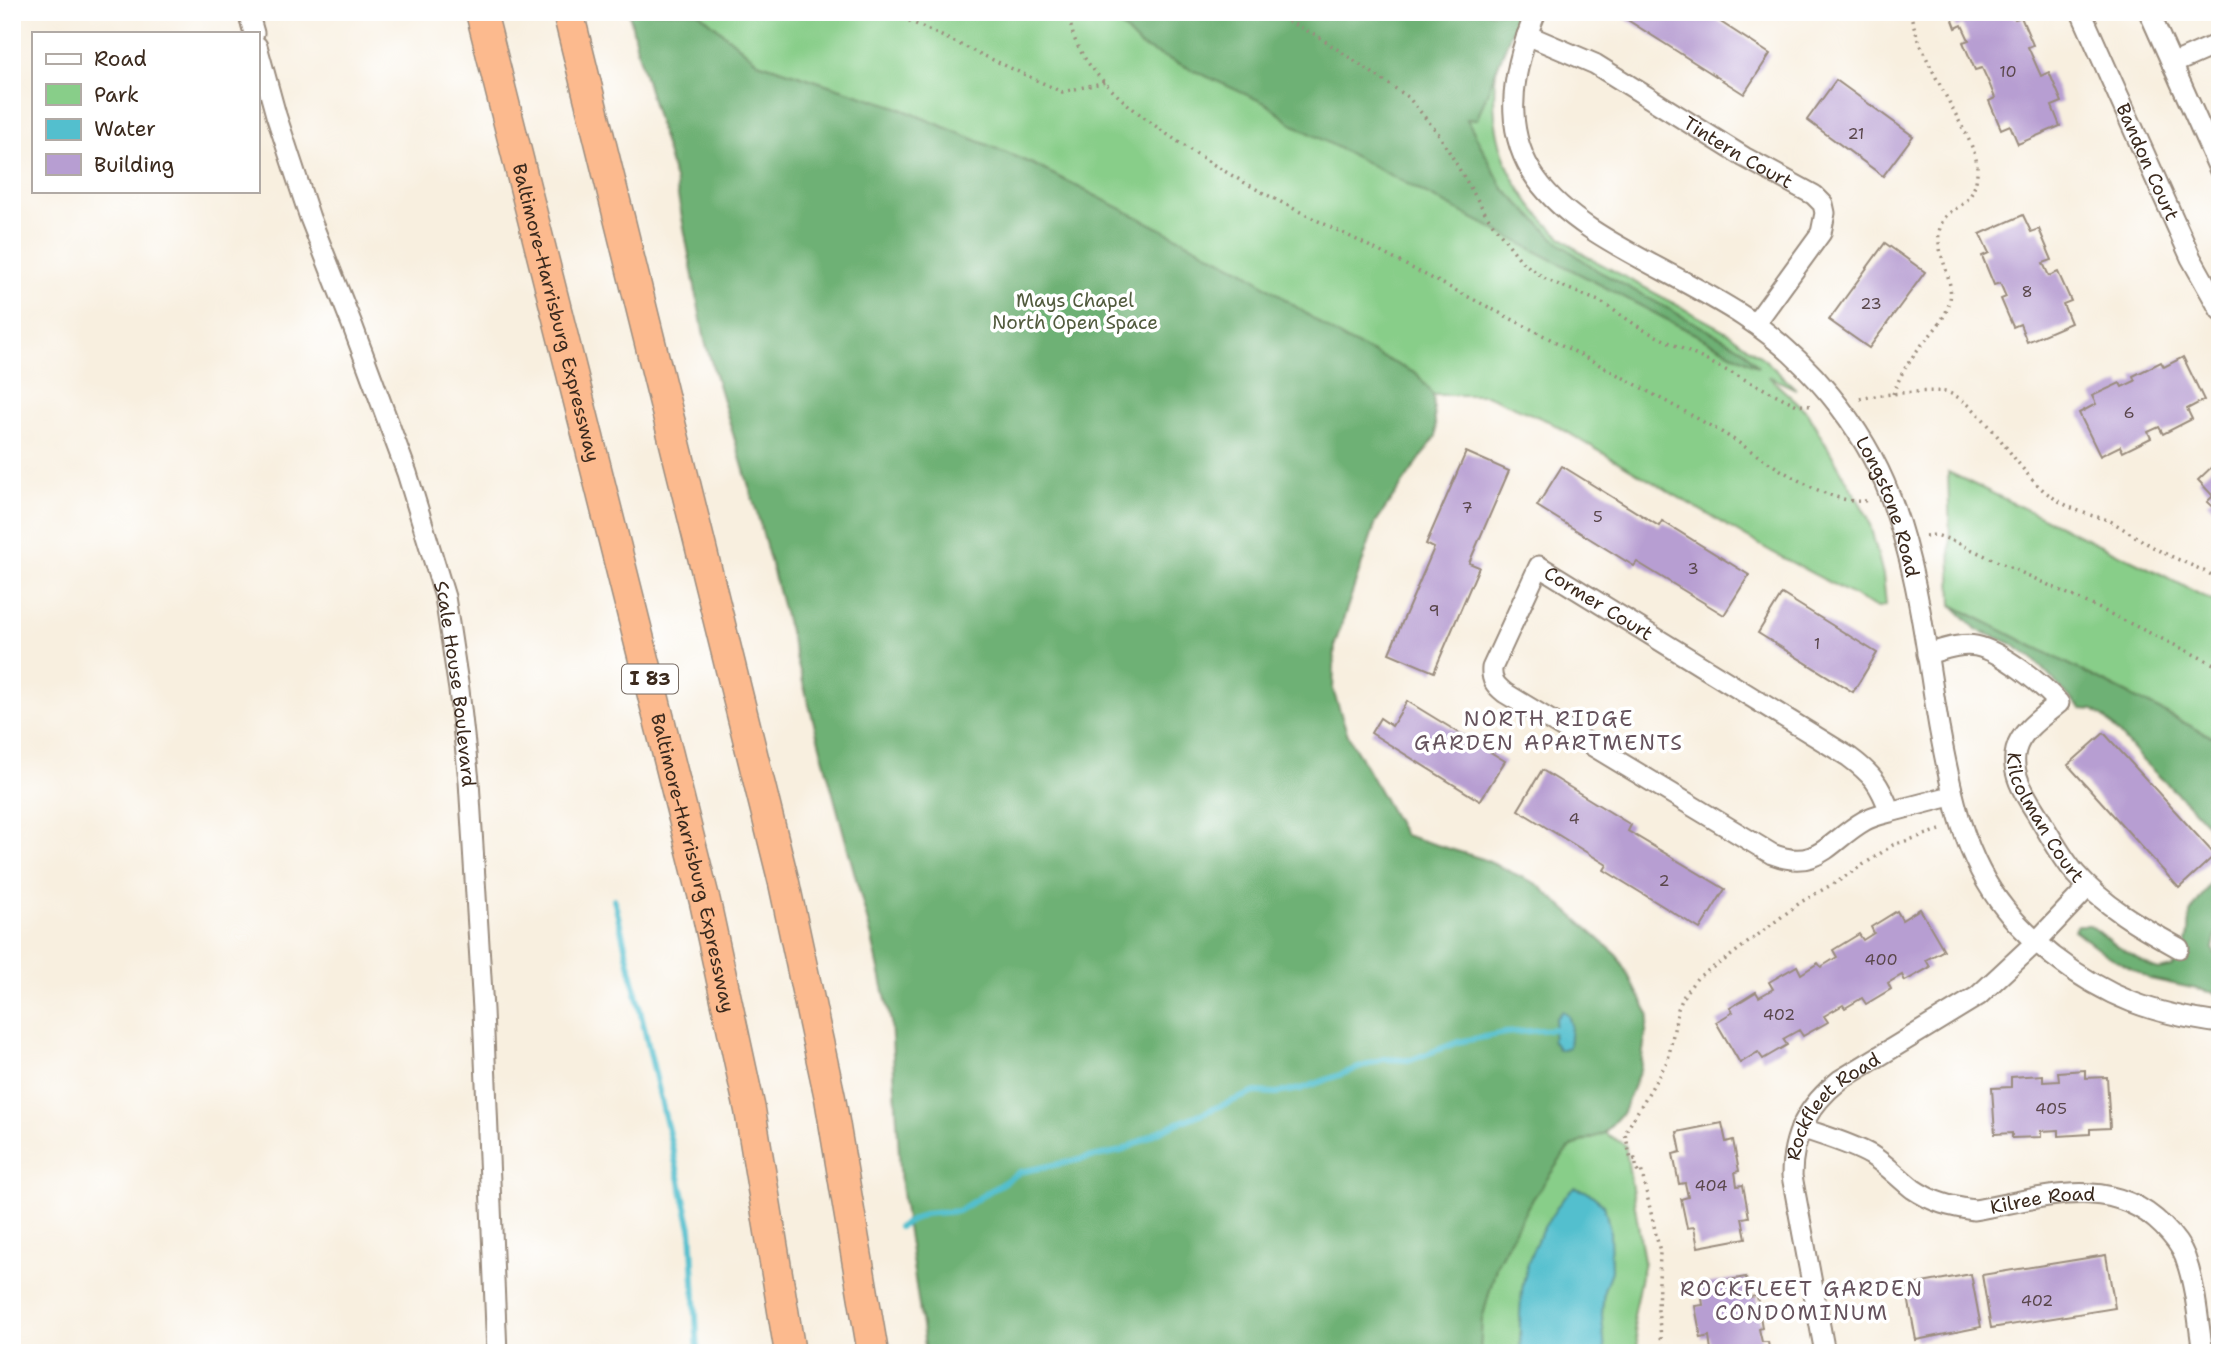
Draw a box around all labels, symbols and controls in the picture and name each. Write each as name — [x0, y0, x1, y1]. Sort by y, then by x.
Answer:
legend — [32, 32, 259, 192]
text: Road — [94, 45, 147, 73]
house number: 10 — [1999, 61, 2017, 82]
text: Park — [94, 81, 139, 109]
street label: Bandon Court — [2111, 99, 2185, 224]
street label: Tintern Court — [1679, 110, 1797, 194]
text: Water — [94, 115, 156, 143]
house number: 21 — [1847, 123, 1865, 144]
text: Building — [94, 151, 174, 179]
street label: Baltimore-Harrisburg Expressway — [507, 161, 606, 464]
house number: 8 — [2021, 281, 2033, 302]
park label: Mays Chapel North Open Space — [992, 288, 1158, 335]
house number: 23 — [1860, 293, 1882, 314]
house number: 6 — [2123, 402, 2135, 423]
street label: Longstone Road — [1850, 431, 1926, 579]
house number: 7 — [1461, 497, 1473, 518]
house number: 5 — [1593, 506, 1603, 527]
house number: 3 — [1687, 558, 1699, 579]
street label: Cormer Court — [1540, 560, 1658, 646]
street label: Scale House Boulevard — [428, 578, 482, 788]
house number: 9 — [1428, 600, 1440, 621]
house number: 1 — [1814, 633, 1820, 654]
road number: I 83 — [622, 664, 678, 694]
district label: NORTH RIDGE GARDEN APARTMENTS — [1414, 705, 1684, 757]
street label: Baltimore-Harrisburg Expressway — [645, 711, 741, 1015]
street label: Kilcolman Court — [2002, 752, 2090, 888]
house number: 4 — [1568, 808, 1580, 829]
house number: 2 — [1658, 870, 1670, 891]
house number: 400 — [1864, 949, 1898, 970]
house number: 402 — [1763, 1004, 1795, 1025]
street label: Rockfleet Road — [1780, 1046, 1885, 1162]
house number: 405 — [2035, 1098, 2067, 1119]
house number: 404 — [1695, 1175, 1728, 1196]
street label: Kilree Road — [1988, 1181, 2096, 1219]
district label: ROCKFLEET GARDEN CONDOMINUM — [1680, 1275, 1924, 1327]
house number: 402 — [2021, 1290, 2053, 1311]

